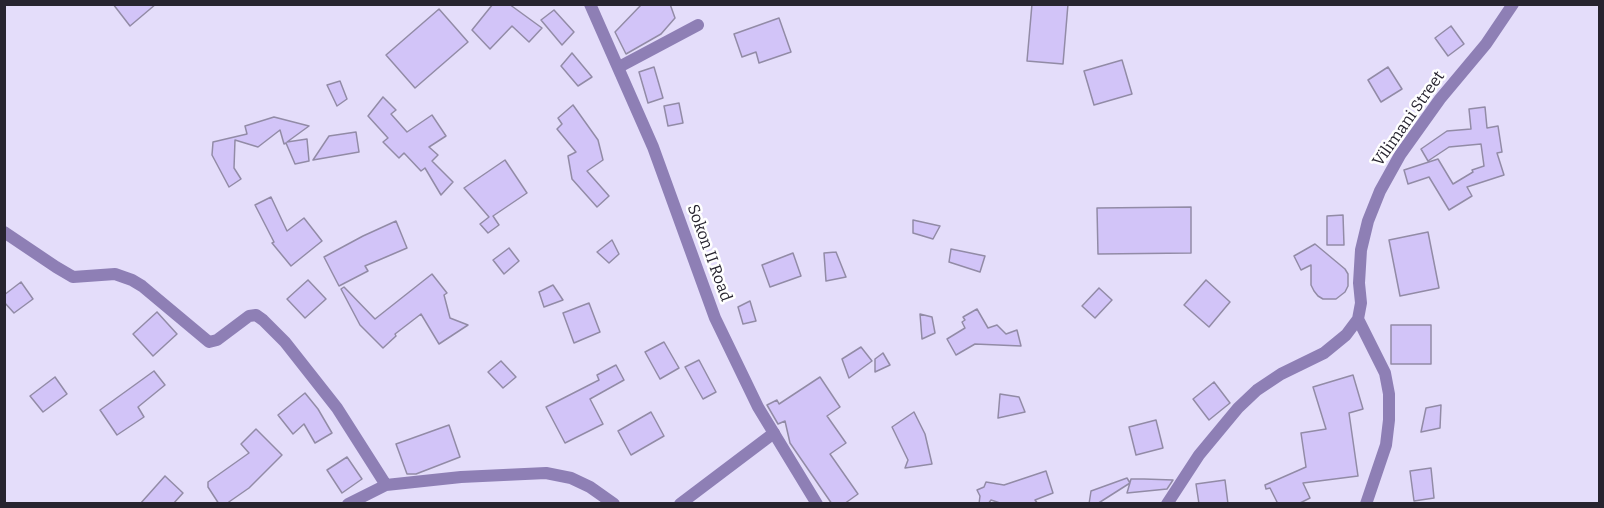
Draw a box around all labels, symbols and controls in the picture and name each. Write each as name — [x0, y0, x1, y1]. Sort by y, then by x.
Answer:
street label: Vilimani Street — [1369, 68, 1449, 170]
street label: Sokon II Road — [683, 202, 735, 304]

